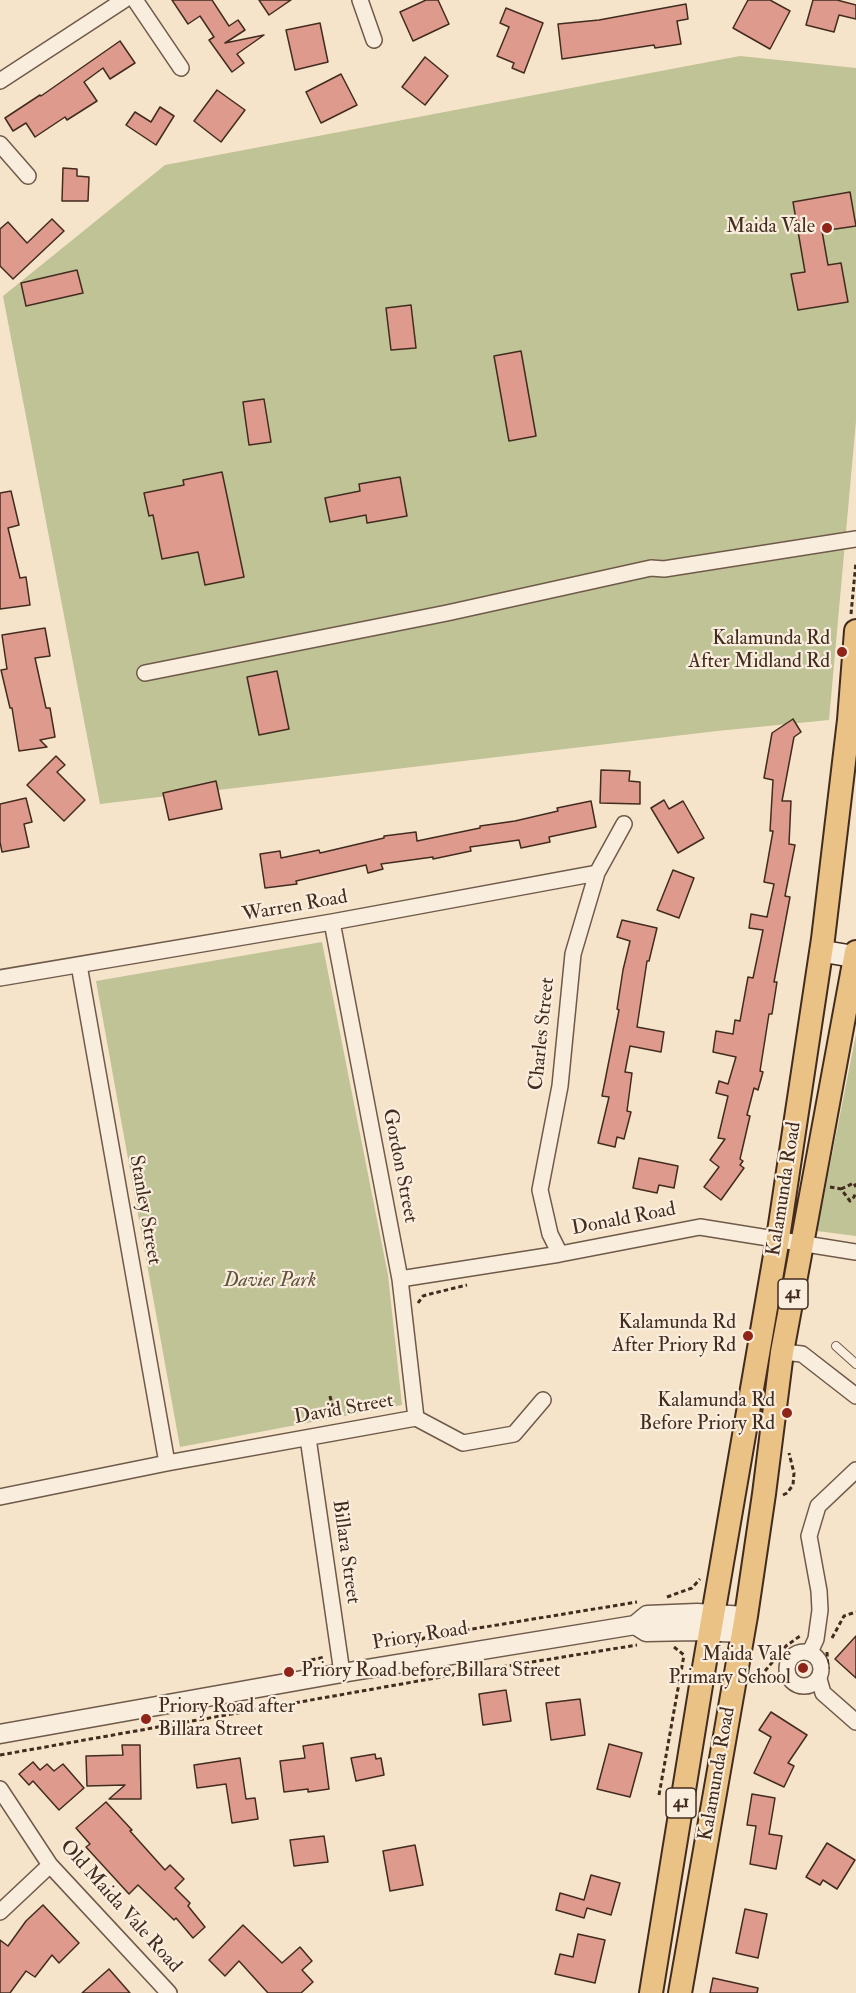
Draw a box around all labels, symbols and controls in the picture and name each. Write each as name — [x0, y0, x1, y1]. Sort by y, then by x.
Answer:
place label: Maida Vale — [726, 216, 815, 240]
marker: Maida Vale — [820, 221, 834, 235]
place label: Kalamunda Rd After Midland Rd — [688, 628, 830, 675]
marker: Kalamunda Rd After Midland Rd — [835, 645, 849, 659]
street label: Warren Road — [241, 886, 349, 928]
street label: Charles Street — [525, 976, 561, 1092]
street label: Gordon Street — [376, 1107, 422, 1225]
street label: Kalamunda Road — [763, 1120, 807, 1258]
street label: Stanley Street — [123, 1153, 165, 1267]
street label: Donald Road — [570, 1198, 678, 1242]
park label: Davies Park — [224, 1270, 316, 1294]
road number: 41 — [778, 1279, 808, 1309]
place label: Kalamunda Rd After Priory Rd — [612, 1312, 736, 1359]
marker: Kalamunda Rd After Priory Rd — [741, 1329, 755, 1343]
street label: David Street — [293, 1389, 395, 1431]
place label: Kalamunda Rd Before Priory Rd — [639, 1390, 775, 1437]
marker: Kalamunda Rd Before Priory Rd — [780, 1406, 794, 1420]
street label: Billara Street — [326, 1498, 364, 1606]
street label: Priory Road — [371, 1618, 469, 1656]
place label: Maida Vale Primary School — [669, 1644, 791, 1691]
place label: Priory Road before Billara Street — [301, 1660, 560, 1684]
marker: Maida Vale Primary School — [796, 1661, 810, 1675]
marker: Priory Road before Billara Street — [282, 1665, 296, 1679]
place label: Priory Road after Billara Street — [158, 1696, 295, 1743]
street label: Kalamunda Road — [694, 1705, 742, 1843]
marker: Priory Road after Billara Street — [139, 1712, 153, 1726]
road number: 41 — [666, 1788, 696, 1818]
street label: Old Maida Vale Road — [54, 1836, 186, 1978]

